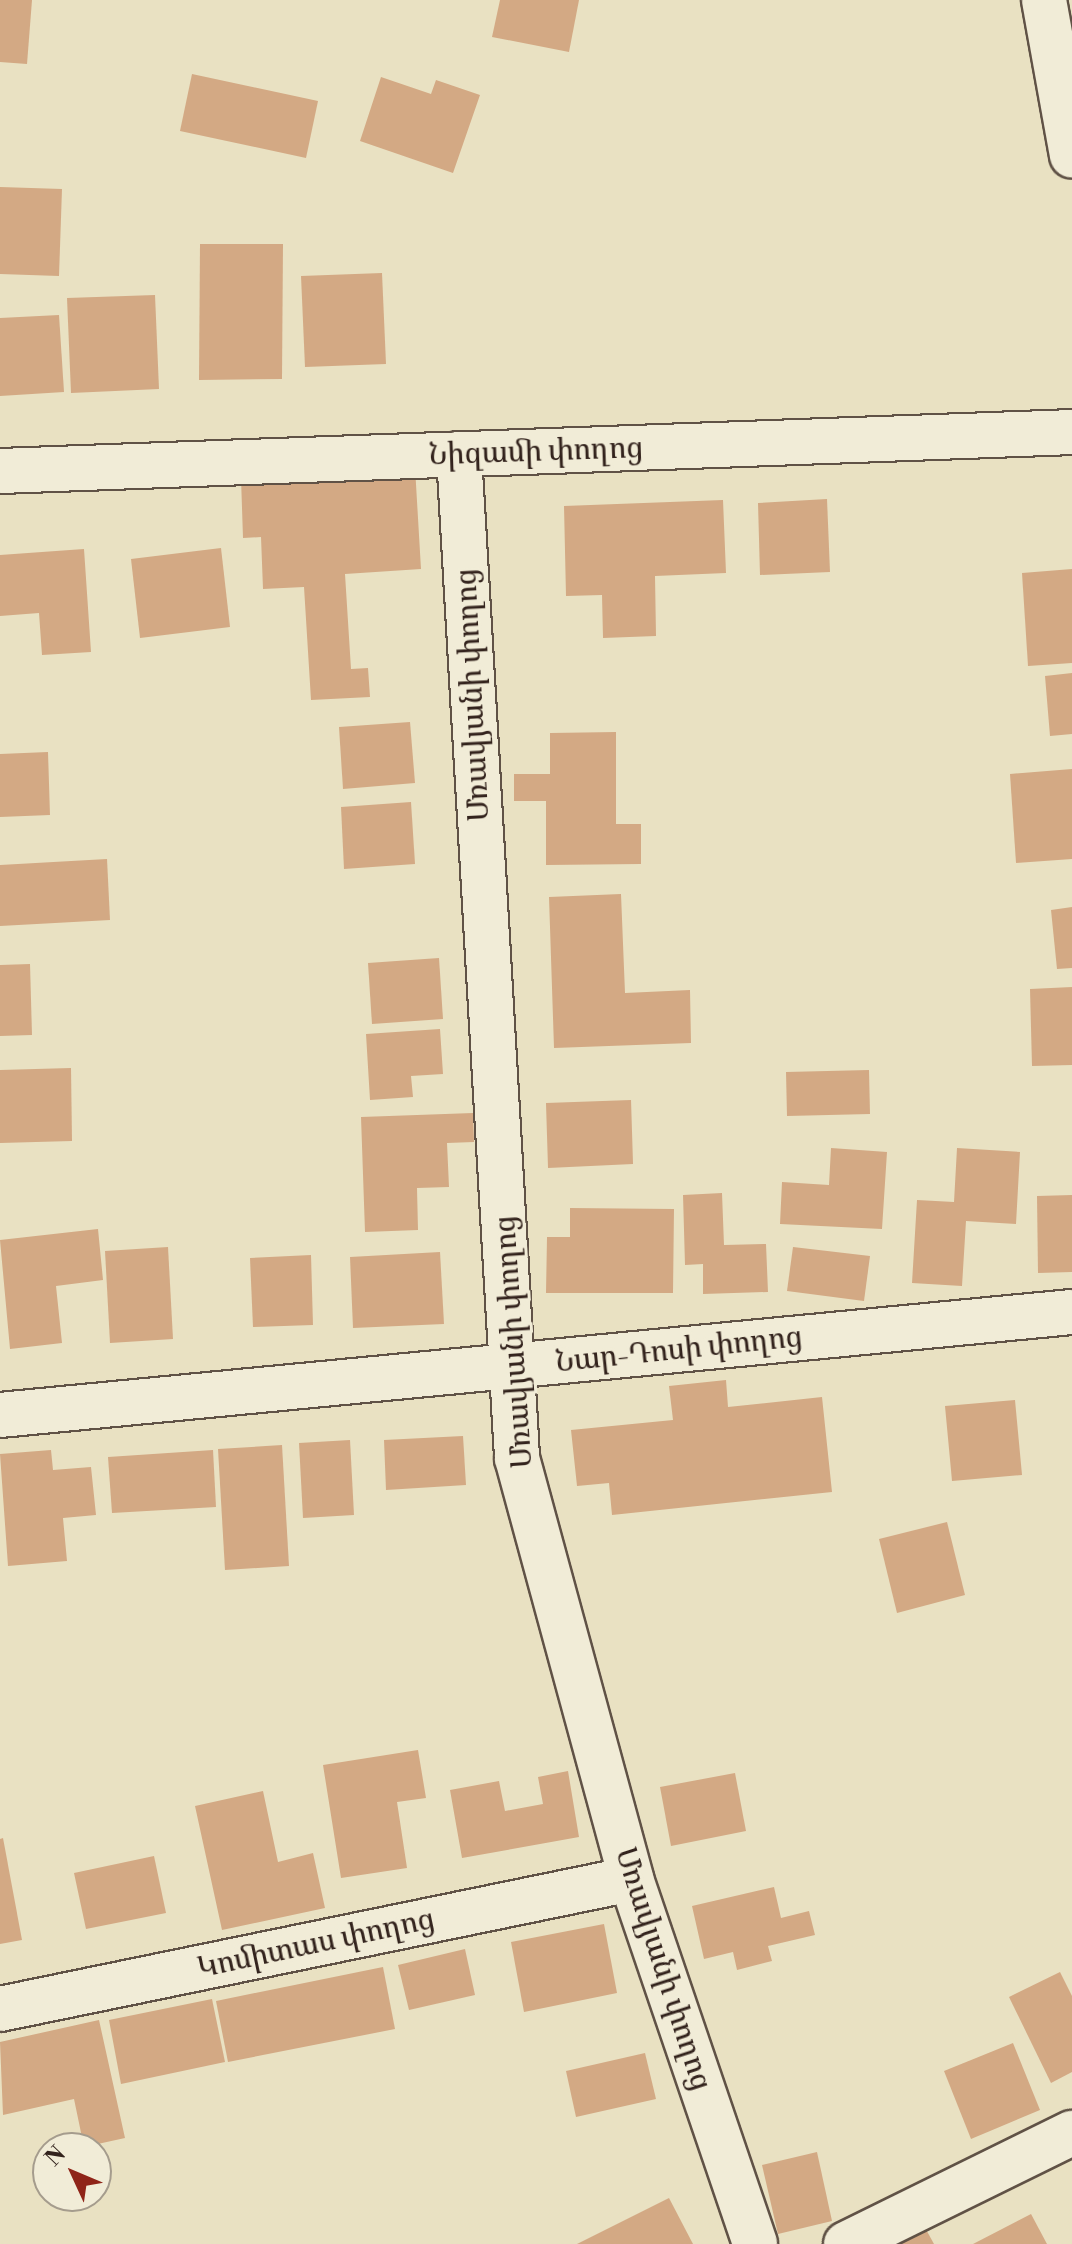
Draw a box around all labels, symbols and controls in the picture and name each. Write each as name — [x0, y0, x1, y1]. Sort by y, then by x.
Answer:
street label: Նիզամի փողոց — [428, 430, 644, 474]
street label: Մռավյանի փողոց — [448, 568, 498, 822]
street label: Մռավյանի փողոց — [487, 1214, 541, 1470]
street label: Նար-Դոսի փողոց — [554, 1319, 804, 1381]
street label: Մռավյանի փողոց — [607, 1843, 719, 2095]
street label: Կոմիտաս փողոց — [194, 1901, 438, 1987]
north arrow — [32, 2132, 112, 2212]
text: N — [40, 2141, 72, 2172]

